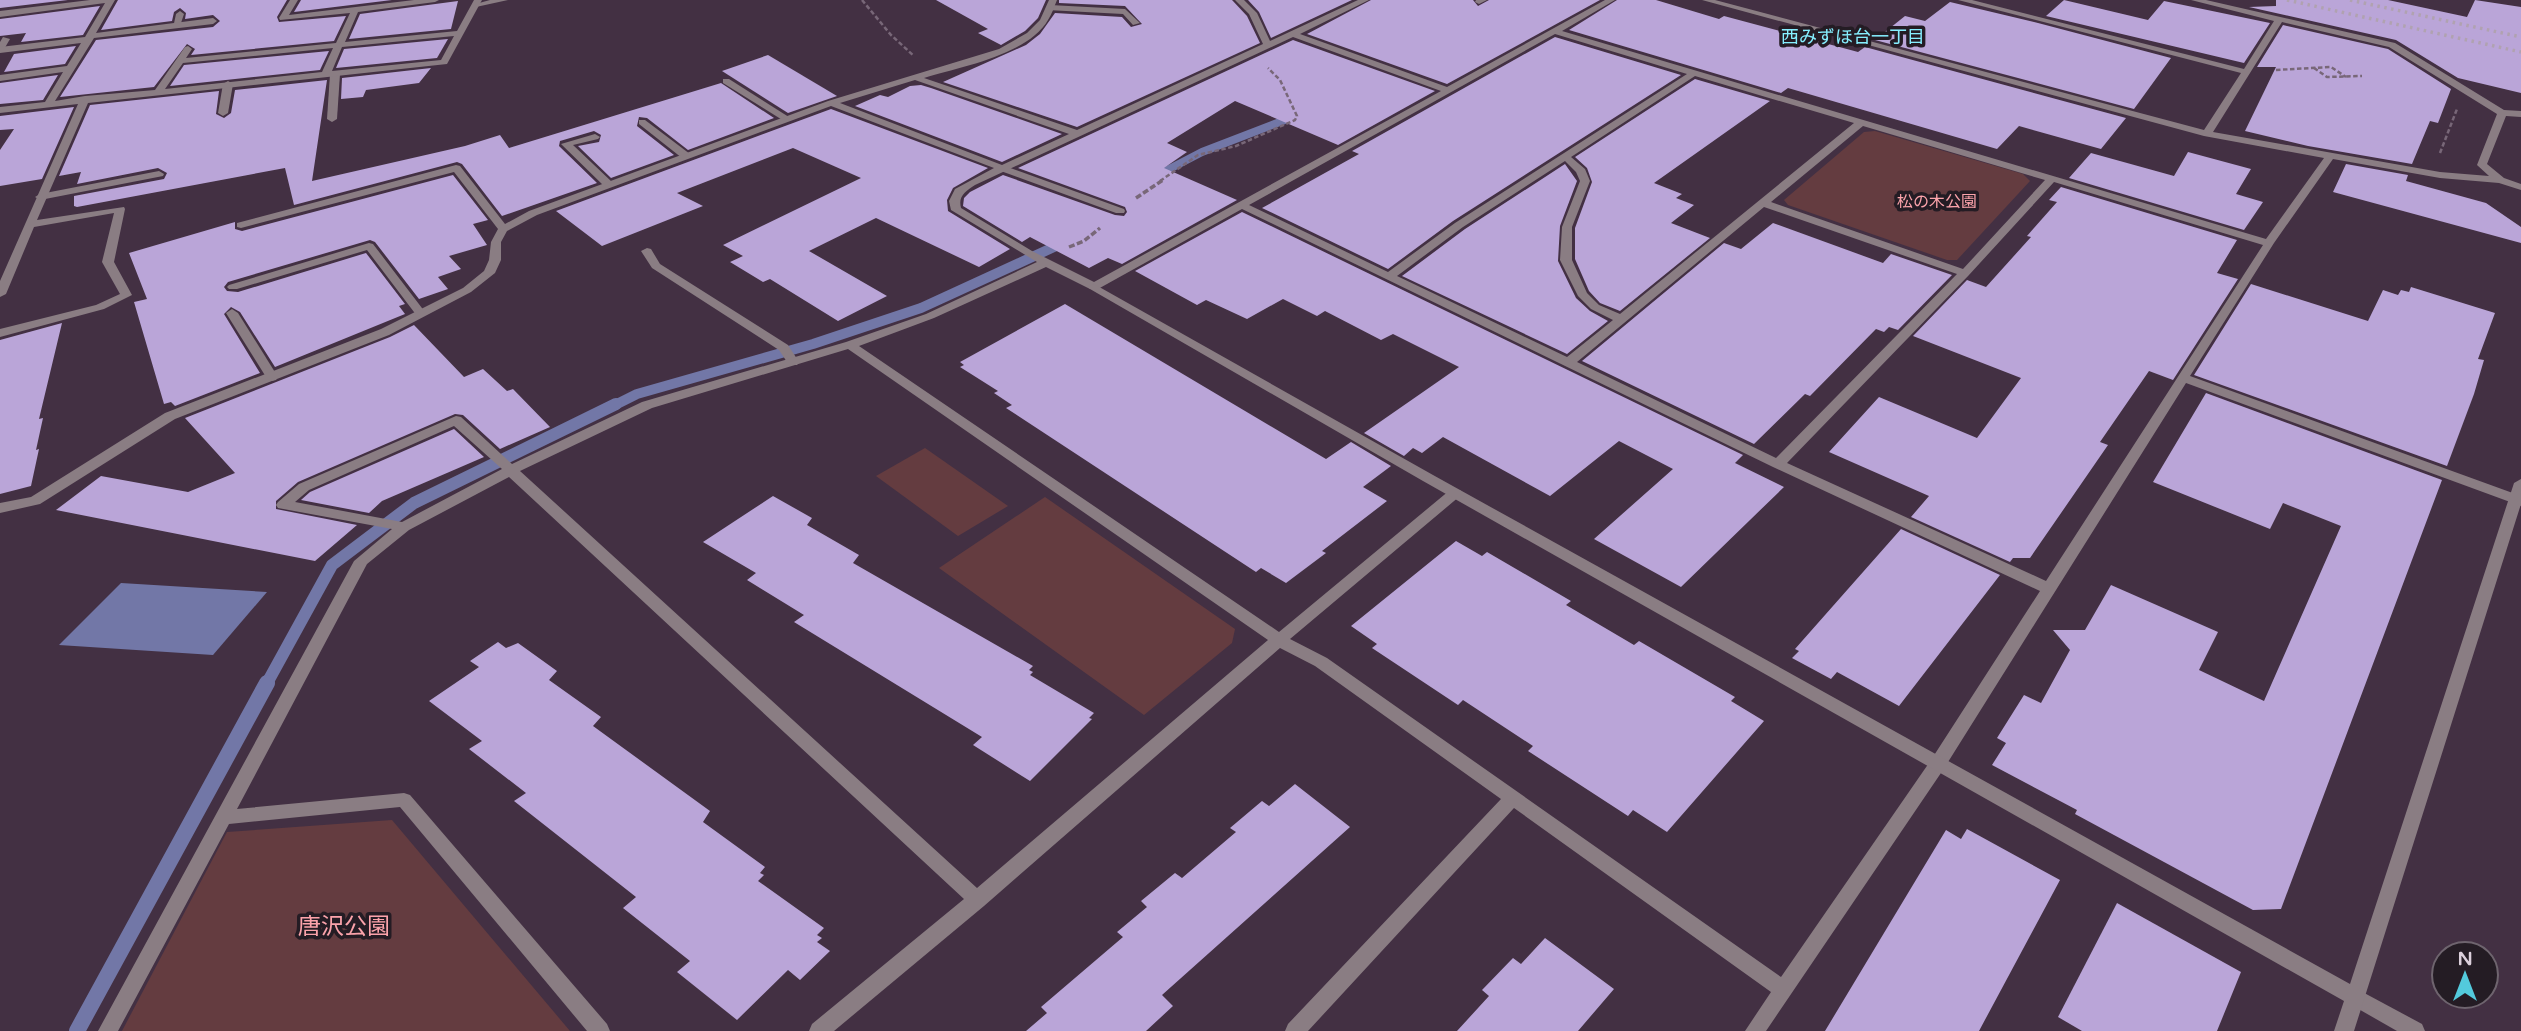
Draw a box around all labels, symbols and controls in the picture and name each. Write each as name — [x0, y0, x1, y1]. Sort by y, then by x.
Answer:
district label: 西みずほ台一丁目 — [1781, 26, 1925, 48]
park label: 松の木公園 — [1897, 192, 1977, 212]
park label: 唐沢公園 — [298, 913, 390, 941]
north arrow — [2430, 940, 2500, 1010]
text: N — [2457, 948, 2473, 970]

